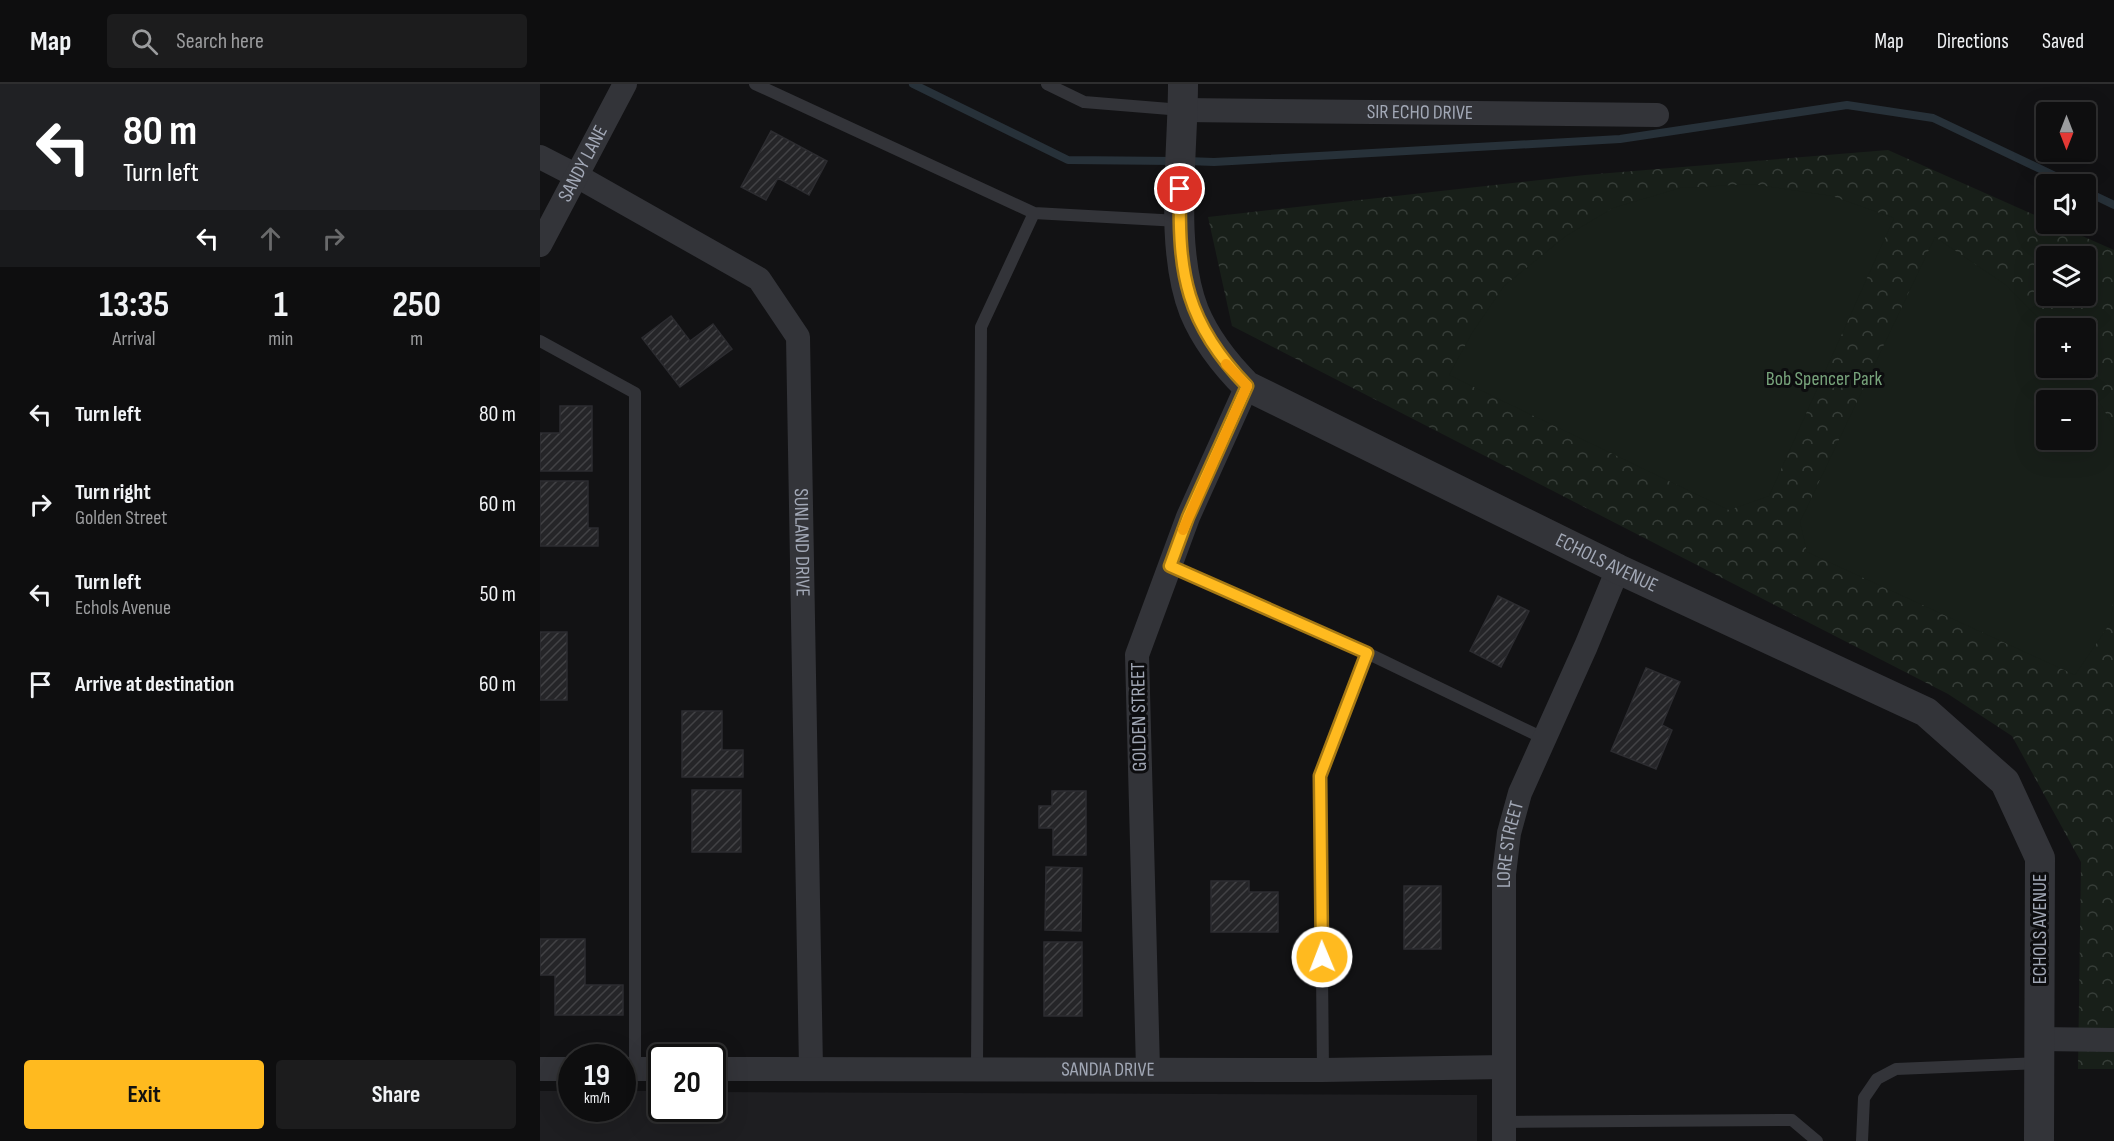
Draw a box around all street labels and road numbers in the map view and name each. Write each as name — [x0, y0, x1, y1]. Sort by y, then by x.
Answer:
street label: SIR ECHO DRIVE — [1367, 100, 1473, 125]
street label: SANDY LANE — [553, 121, 613, 206]
street label: SUNLAND DRIVE — [789, 488, 815, 597]
street label: ECHOLS AVENUE — [1552, 528, 1662, 598]
street label: GOLDEN STREET — [1126, 662, 1152, 772]
street label: LORE STREET — [1492, 798, 1529, 888]
street label: ECHOLS AVENUE — [2028, 874, 2052, 984]
street label: SANDIA DRIVE — [1061, 1058, 1155, 1082]

